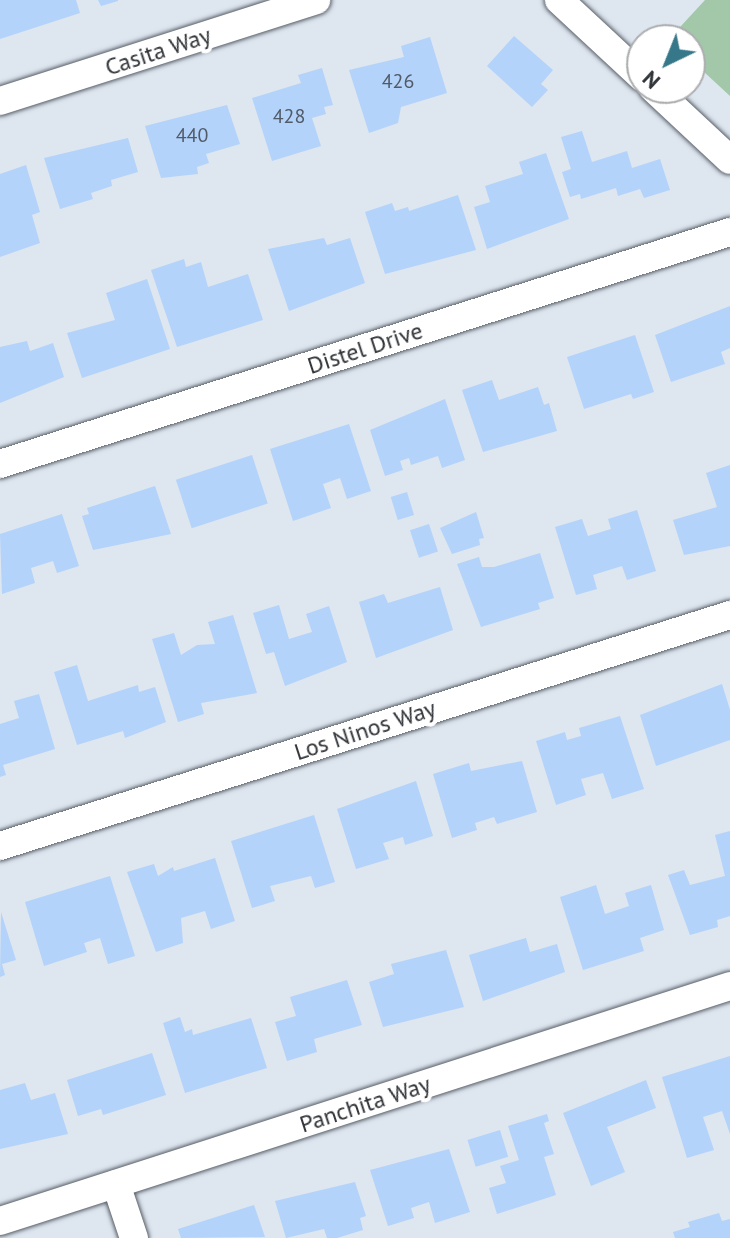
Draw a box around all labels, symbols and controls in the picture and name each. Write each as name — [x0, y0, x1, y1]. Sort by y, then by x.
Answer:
street label: Casita Way — [101, 20, 215, 82]
north arrow — [626, 24, 706, 104]
text: N — [636, 65, 666, 95]
house number: 426 — [382, 69, 414, 93]
house number: 428 — [273, 104, 305, 128]
house number: 440 — [176, 123, 208, 147]
street label: Distel Drive — [304, 316, 426, 380]
street label: Los Ninos Way — [290, 694, 440, 766]
street label: Panchita Way — [296, 1069, 434, 1139]

